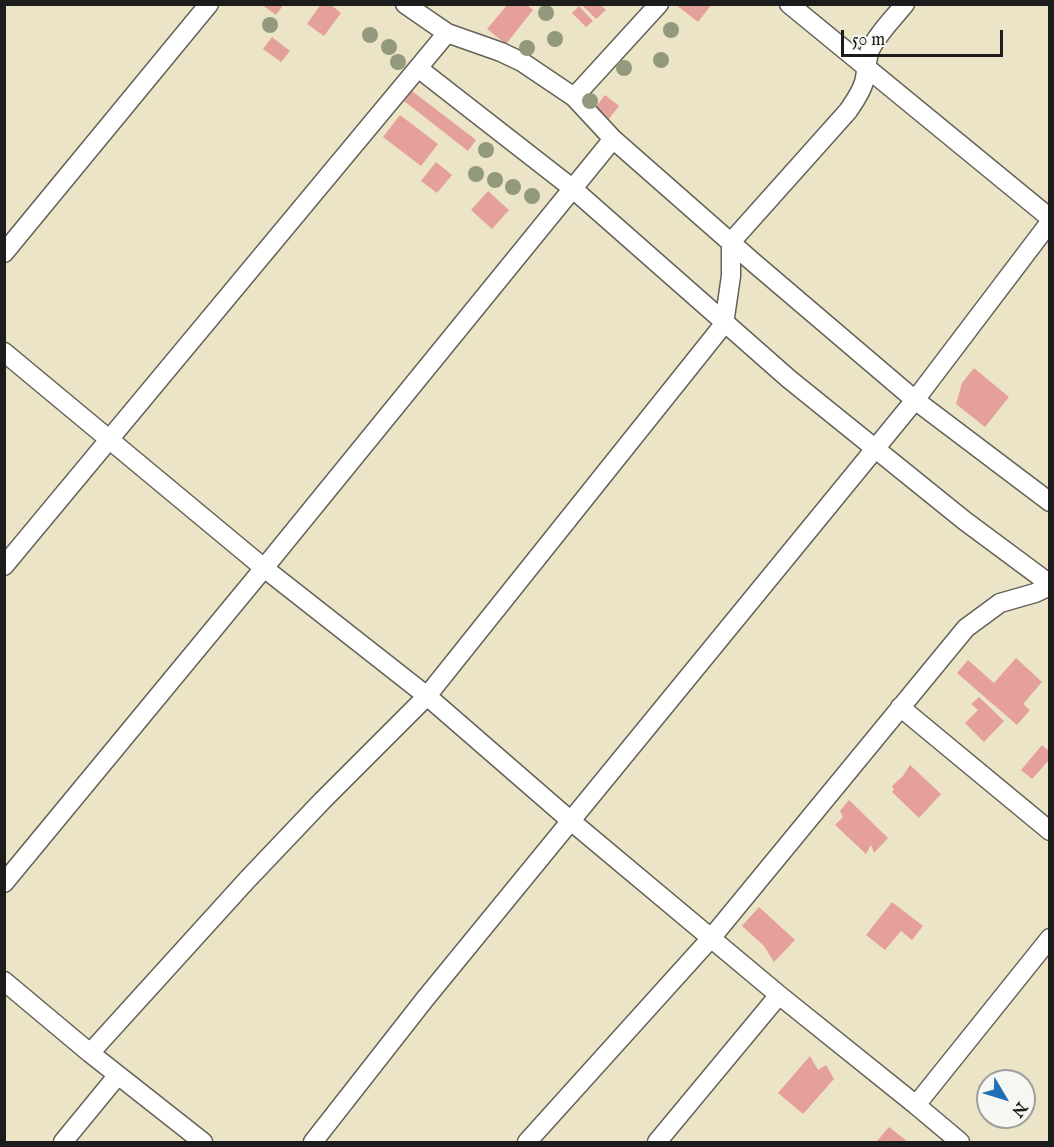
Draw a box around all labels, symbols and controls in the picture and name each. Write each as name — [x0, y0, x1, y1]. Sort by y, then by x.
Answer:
scale bar — [844, 18, 1006, 56]
text: 50 m — [852, 29, 885, 52]
north arrow — [976, 1069, 1036, 1129]
text: N — [1006, 1097, 1031, 1120]

